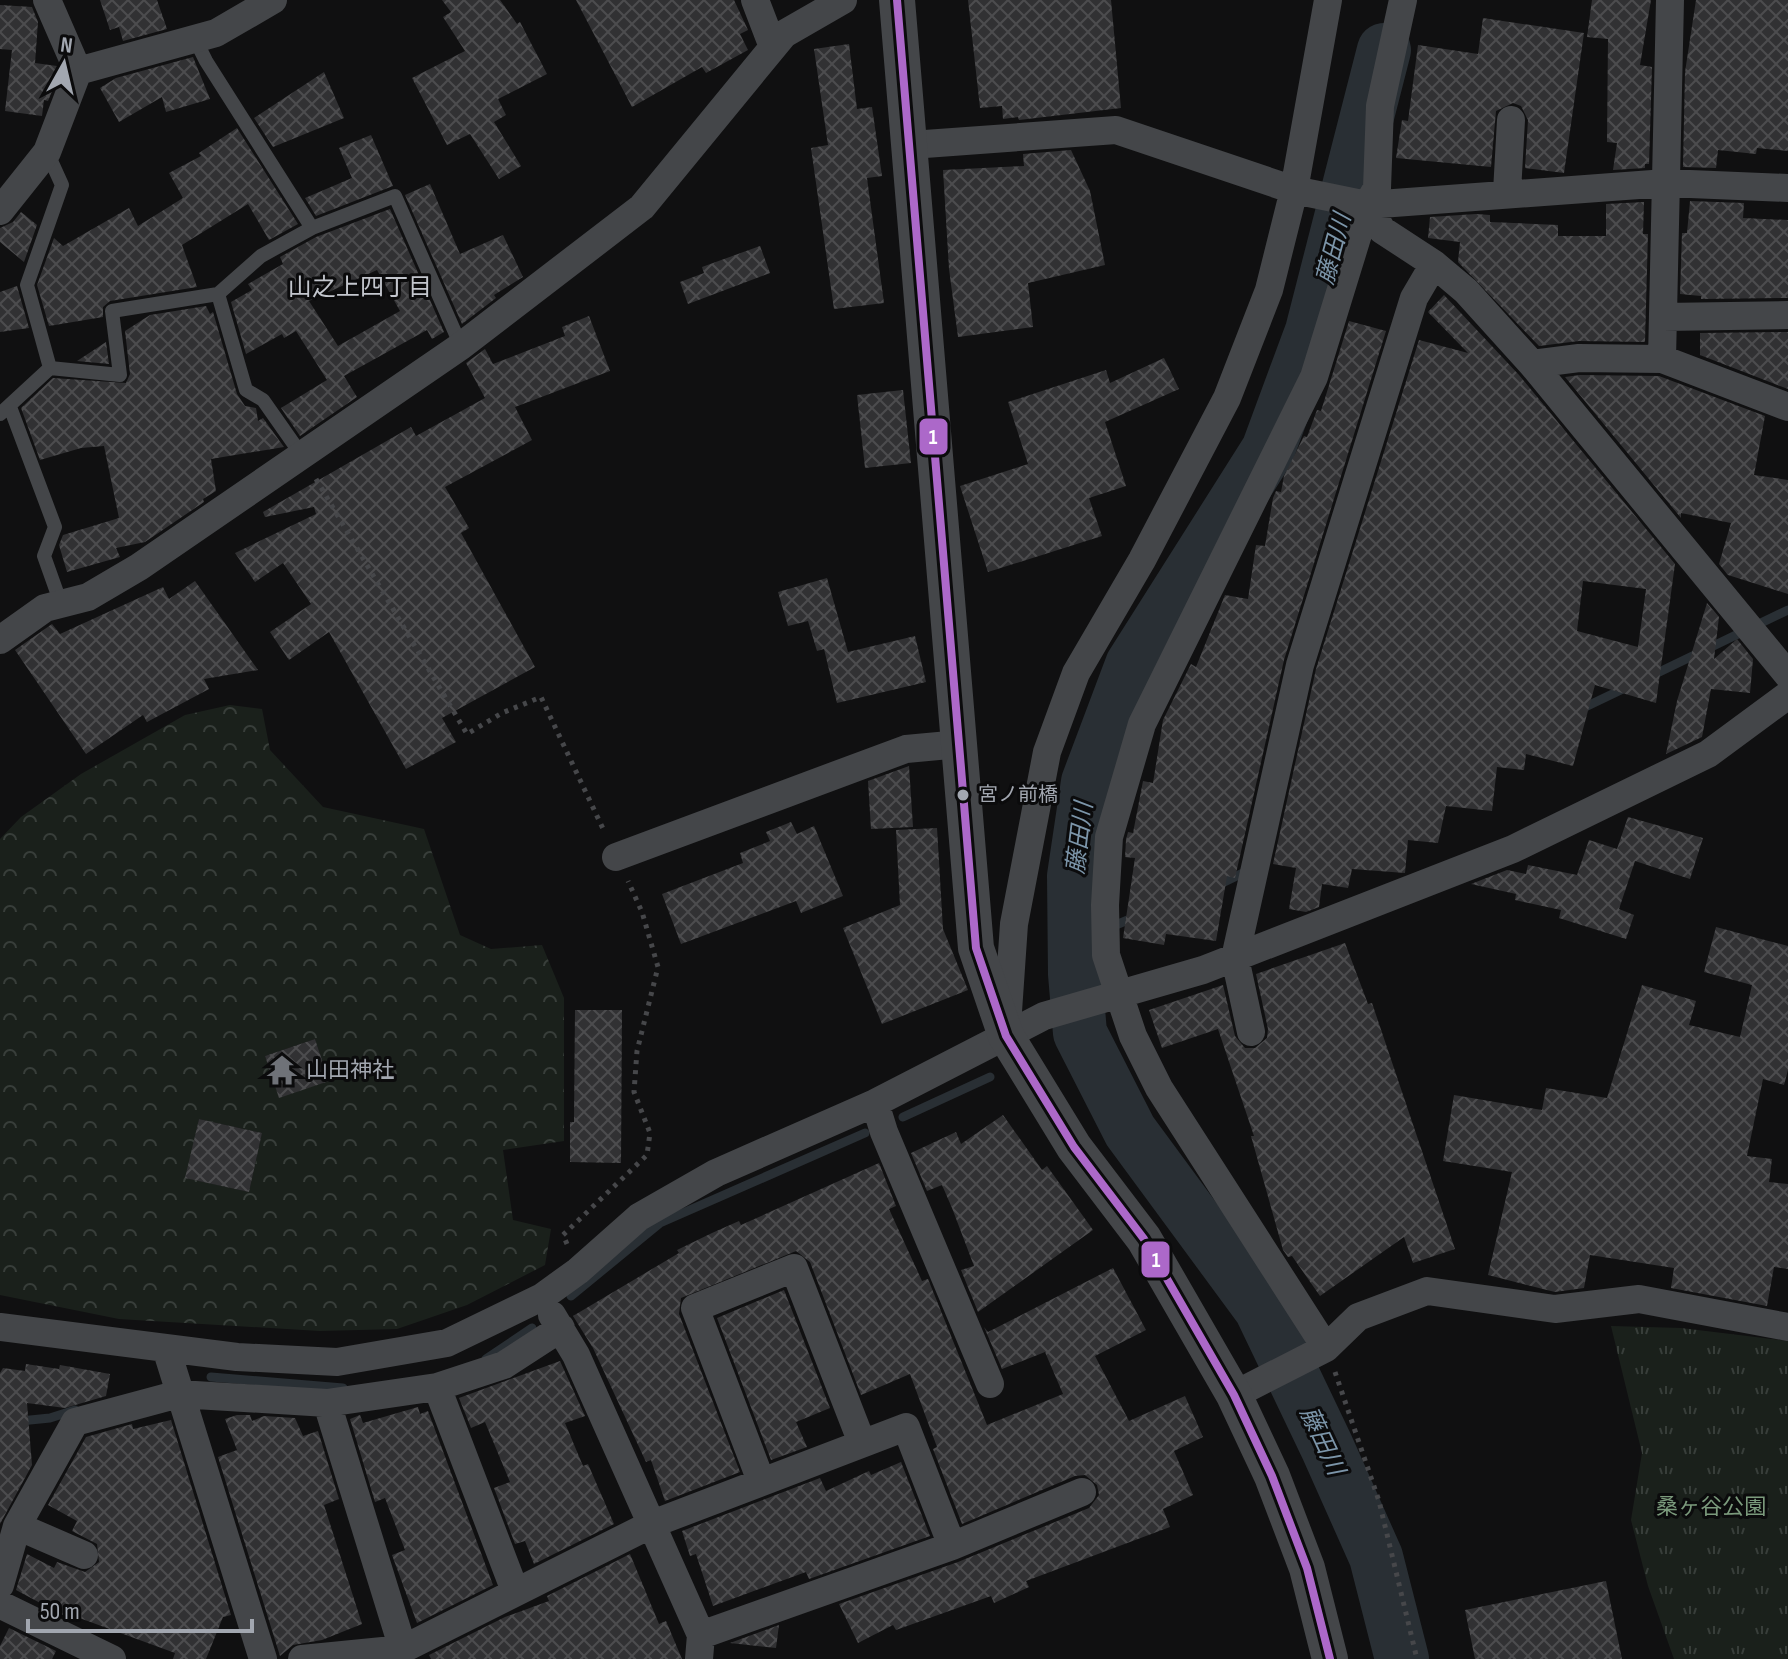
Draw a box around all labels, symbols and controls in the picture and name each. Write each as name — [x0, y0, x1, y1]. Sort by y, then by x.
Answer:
north arrow — [24, 24, 104, 104]
text: N — [59, 31, 74, 60]
water label: 藤田川 — [1311, 208, 1358, 288]
district label: 山之上四丁目 — [288, 273, 432, 302]
line badge: 1 — [918, 417, 949, 456]
text: 1 — [929, 424, 938, 451]
place label: 宮ノ前橋 — [978, 783, 1058, 807]
marker: 宮ノ前橋 — [955, 787, 971, 803]
water label: 藤田川 — [1061, 798, 1099, 875]
temple icon: 山田神社 — [265, 1053, 299, 1087]
place label: 山田神社 — [306, 1057, 394, 1084]
line badge: 1 — [1140, 1240, 1171, 1279]
text: 1 — [1152, 1247, 1161, 1274]
water label: 藤田川 — [1294, 1402, 1352, 1482]
park label: 桑ヶ谷公園 — [1656, 1494, 1766, 1521]
scale bar — [28, 1583, 252, 1633]
text: 50 m — [40, 1597, 80, 1626]

